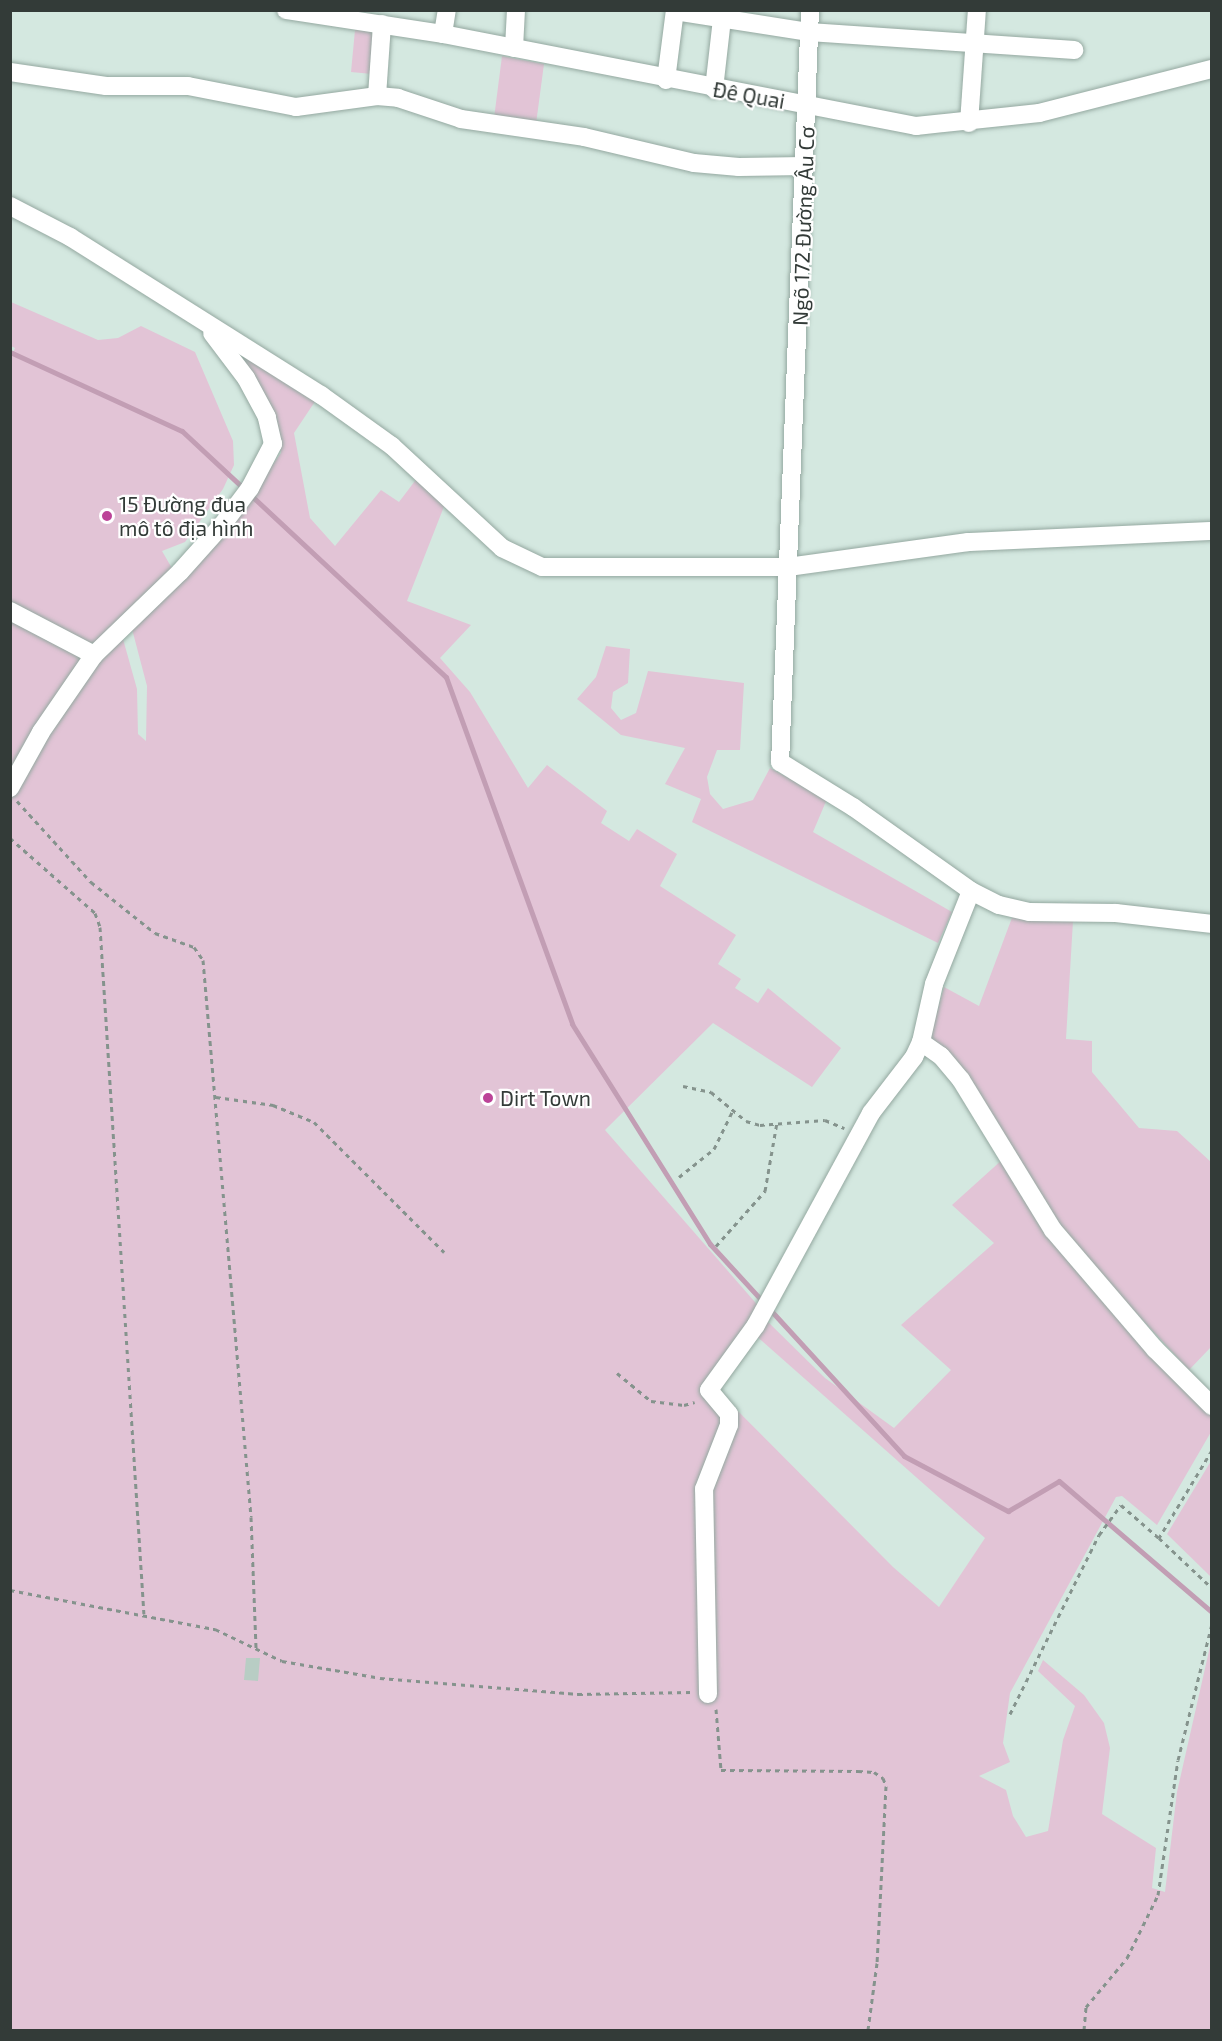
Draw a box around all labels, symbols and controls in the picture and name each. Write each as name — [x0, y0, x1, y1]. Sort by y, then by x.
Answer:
street label: Đê Quai — [711, 76, 787, 114]
street label: Ngõ 172 Đường Âu Cơ — [787, 126, 819, 326]
place label: 15 Đường đua mô tô địa hình — [119, 491, 254, 541]
marker: 15 Đường đua mô tô địa hình — [100, 509, 114, 523]
place label: Dirt Town — [500, 1085, 591, 1111]
marker: Dirt Town — [481, 1091, 495, 1105]

